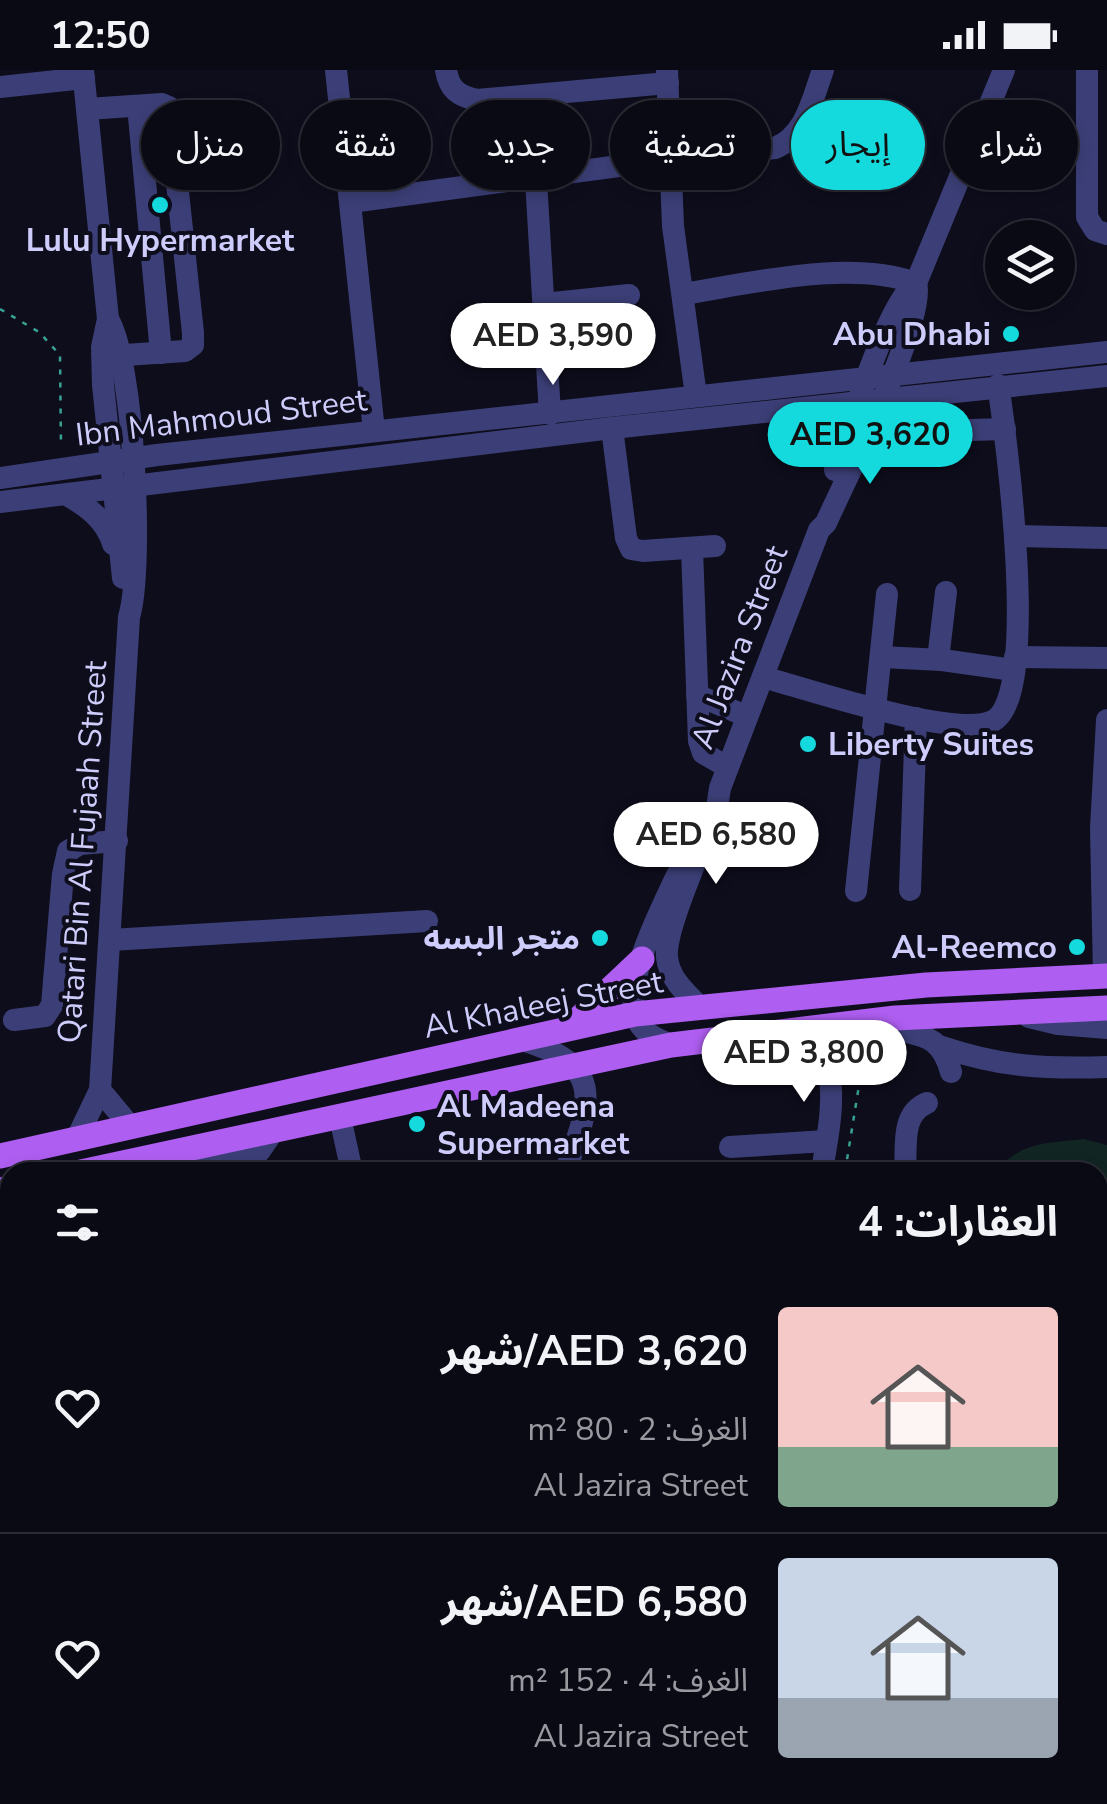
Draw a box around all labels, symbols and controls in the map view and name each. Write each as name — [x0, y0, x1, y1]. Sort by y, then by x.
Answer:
text: 12:50 — [50, 10, 151, 61]
chip: منزل — [141, 100, 280, 190]
chip: شقة — [300, 100, 431, 190]
chip: جديد — [451, 100, 590, 190]
chip: تصفية — [610, 100, 771, 190]
chip: إيجار — [791, 100, 925, 190]
chip: شراء — [945, 100, 1078, 190]
marker: Lulu Hypermarket — [149, 194, 171, 216]
place label: Lulu Hypermarket — [26, 219, 295, 262]
map controls — [985, 220, 1075, 310]
button: layers — [985, 220, 1075, 310]
pin: AED 3,590 — [439, 303, 667, 388]
place label: Abu Dhabi — [833, 313, 991, 356]
text: AED 3,590 — [473, 314, 633, 357]
marker: Abu Dhabi — [1000, 323, 1022, 345]
street label: Ibn Mahmoud Street — [73, 378, 370, 457]
pin: AED 3,620 — [756, 402, 984, 487]
text: AED 3,620 — [790, 413, 950, 456]
street label: Al Jazira Street — [681, 539, 798, 755]
street label: Qatari Bin Al Fujaah Street — [48, 658, 117, 1045]
place label: Liberty Suites — [828, 723, 1034, 766]
marker: Liberty Suites — [797, 733, 819, 755]
pin: AED 6,580 — [602, 802, 830, 887]
text: AED 6,580 — [636, 813, 796, 856]
place label: متجر البسه — [423, 917, 580, 960]
place label: Al-Reemco — [892, 926, 1057, 969]
marker: متجر البسه — [589, 927, 611, 949]
marker: Al-Reemco — [1066, 936, 1088, 958]
street label: Al Khaleej Street — [420, 960, 667, 1049]
pin: AED 3,800 — [690, 1020, 918, 1105]
text: AED 3,800 — [724, 1031, 884, 1074]
place label: Al Madeena Supermarket — [437, 1085, 630, 1165]
marker: Al Madeena Supermarket — [406, 1113, 428, 1135]
text: العقارات: 4 — [858, 1194, 1058, 1251]
icon: filters — [50, 1195, 105, 1250]
text: AED 3,620/شهر — [441, 1323, 748, 1380]
icon: home — [858, 1347, 978, 1467]
icon: heart — [50, 1380, 105, 1435]
text: الغرف: 2 · 80 m² — [528, 1408, 748, 1451]
text: Al Jazira Street — [534, 1464, 748, 1507]
text: AED 6,580/شهر — [441, 1574, 748, 1631]
icon: home — [858, 1598, 978, 1718]
icon: heart — [50, 1631, 105, 1686]
text: الغرف: 4 · 152 m² — [508, 1659, 748, 1702]
text: Al Jazira Street — [534, 1715, 748, 1758]

